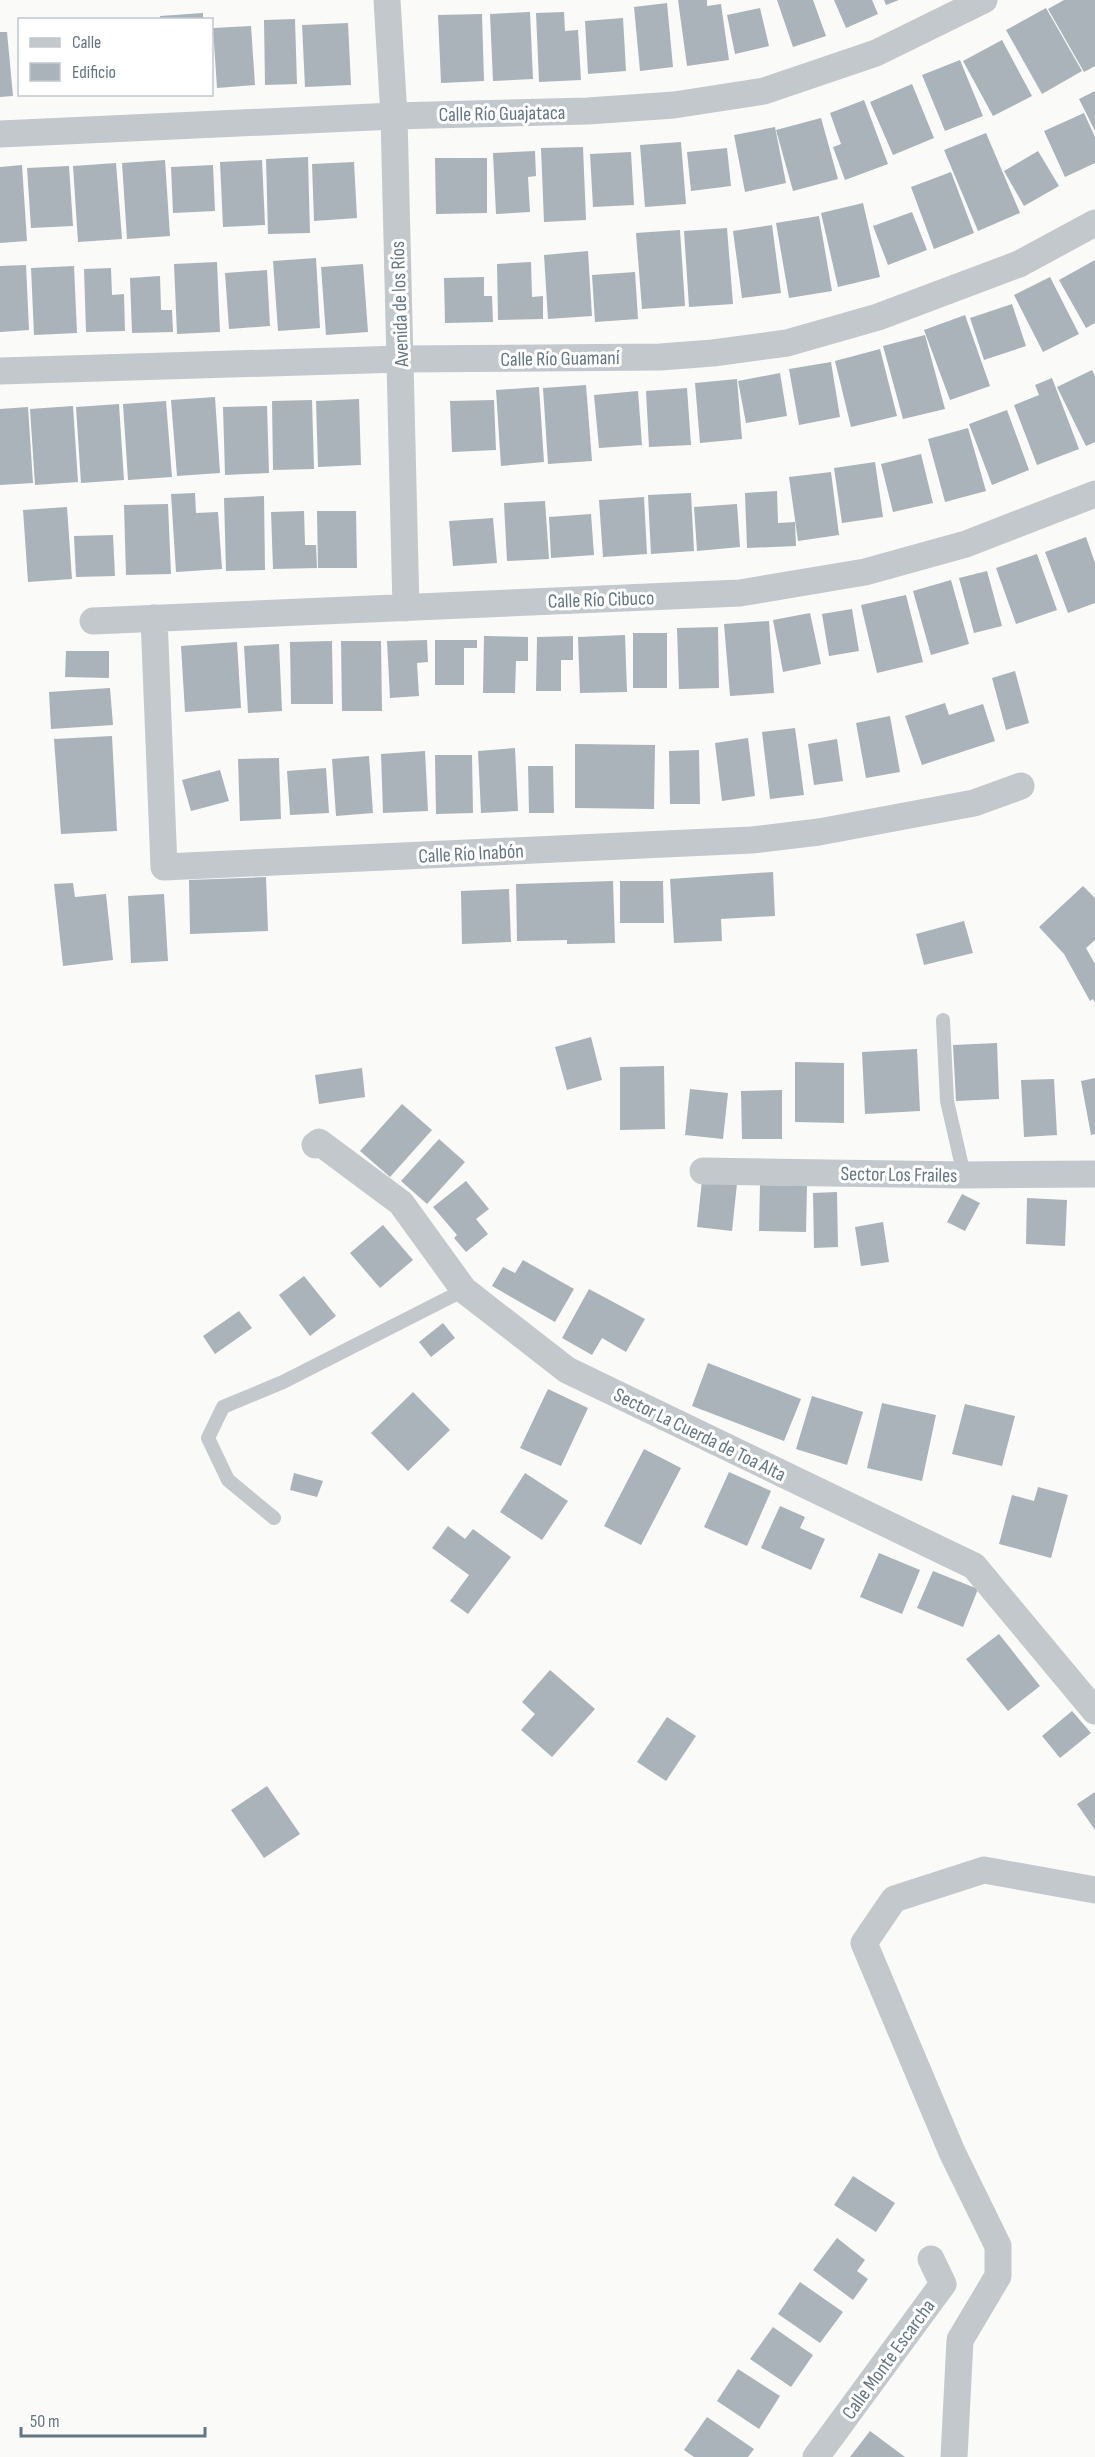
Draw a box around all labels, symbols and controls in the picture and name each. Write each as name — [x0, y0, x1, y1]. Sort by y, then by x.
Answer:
legend — [18, 18, 213, 96]
text: Calle — [72, 32, 101, 53]
text: Edificio — [72, 62, 116, 83]
street label: Calle Río Guajataca — [438, 101, 566, 127]
street label: Avenida de los Ríos — [386, 241, 414, 368]
street label: Calle Río Guamaní — [500, 346, 620, 372]
street label: Calle Río Cibuco — [547, 586, 655, 614]
street label: Calle Río Inabón — [418, 839, 524, 869]
street label: Sector Los Frailes — [840, 1162, 958, 1188]
street label: Sector La Cuerda de Toa Alta — [610, 1383, 789, 1487]
street label: Calle Monte Escarcha — [837, 2295, 940, 2424]
scale bar — [21, 2400, 206, 2438]
text: 50 m — [30, 2411, 60, 2432]

